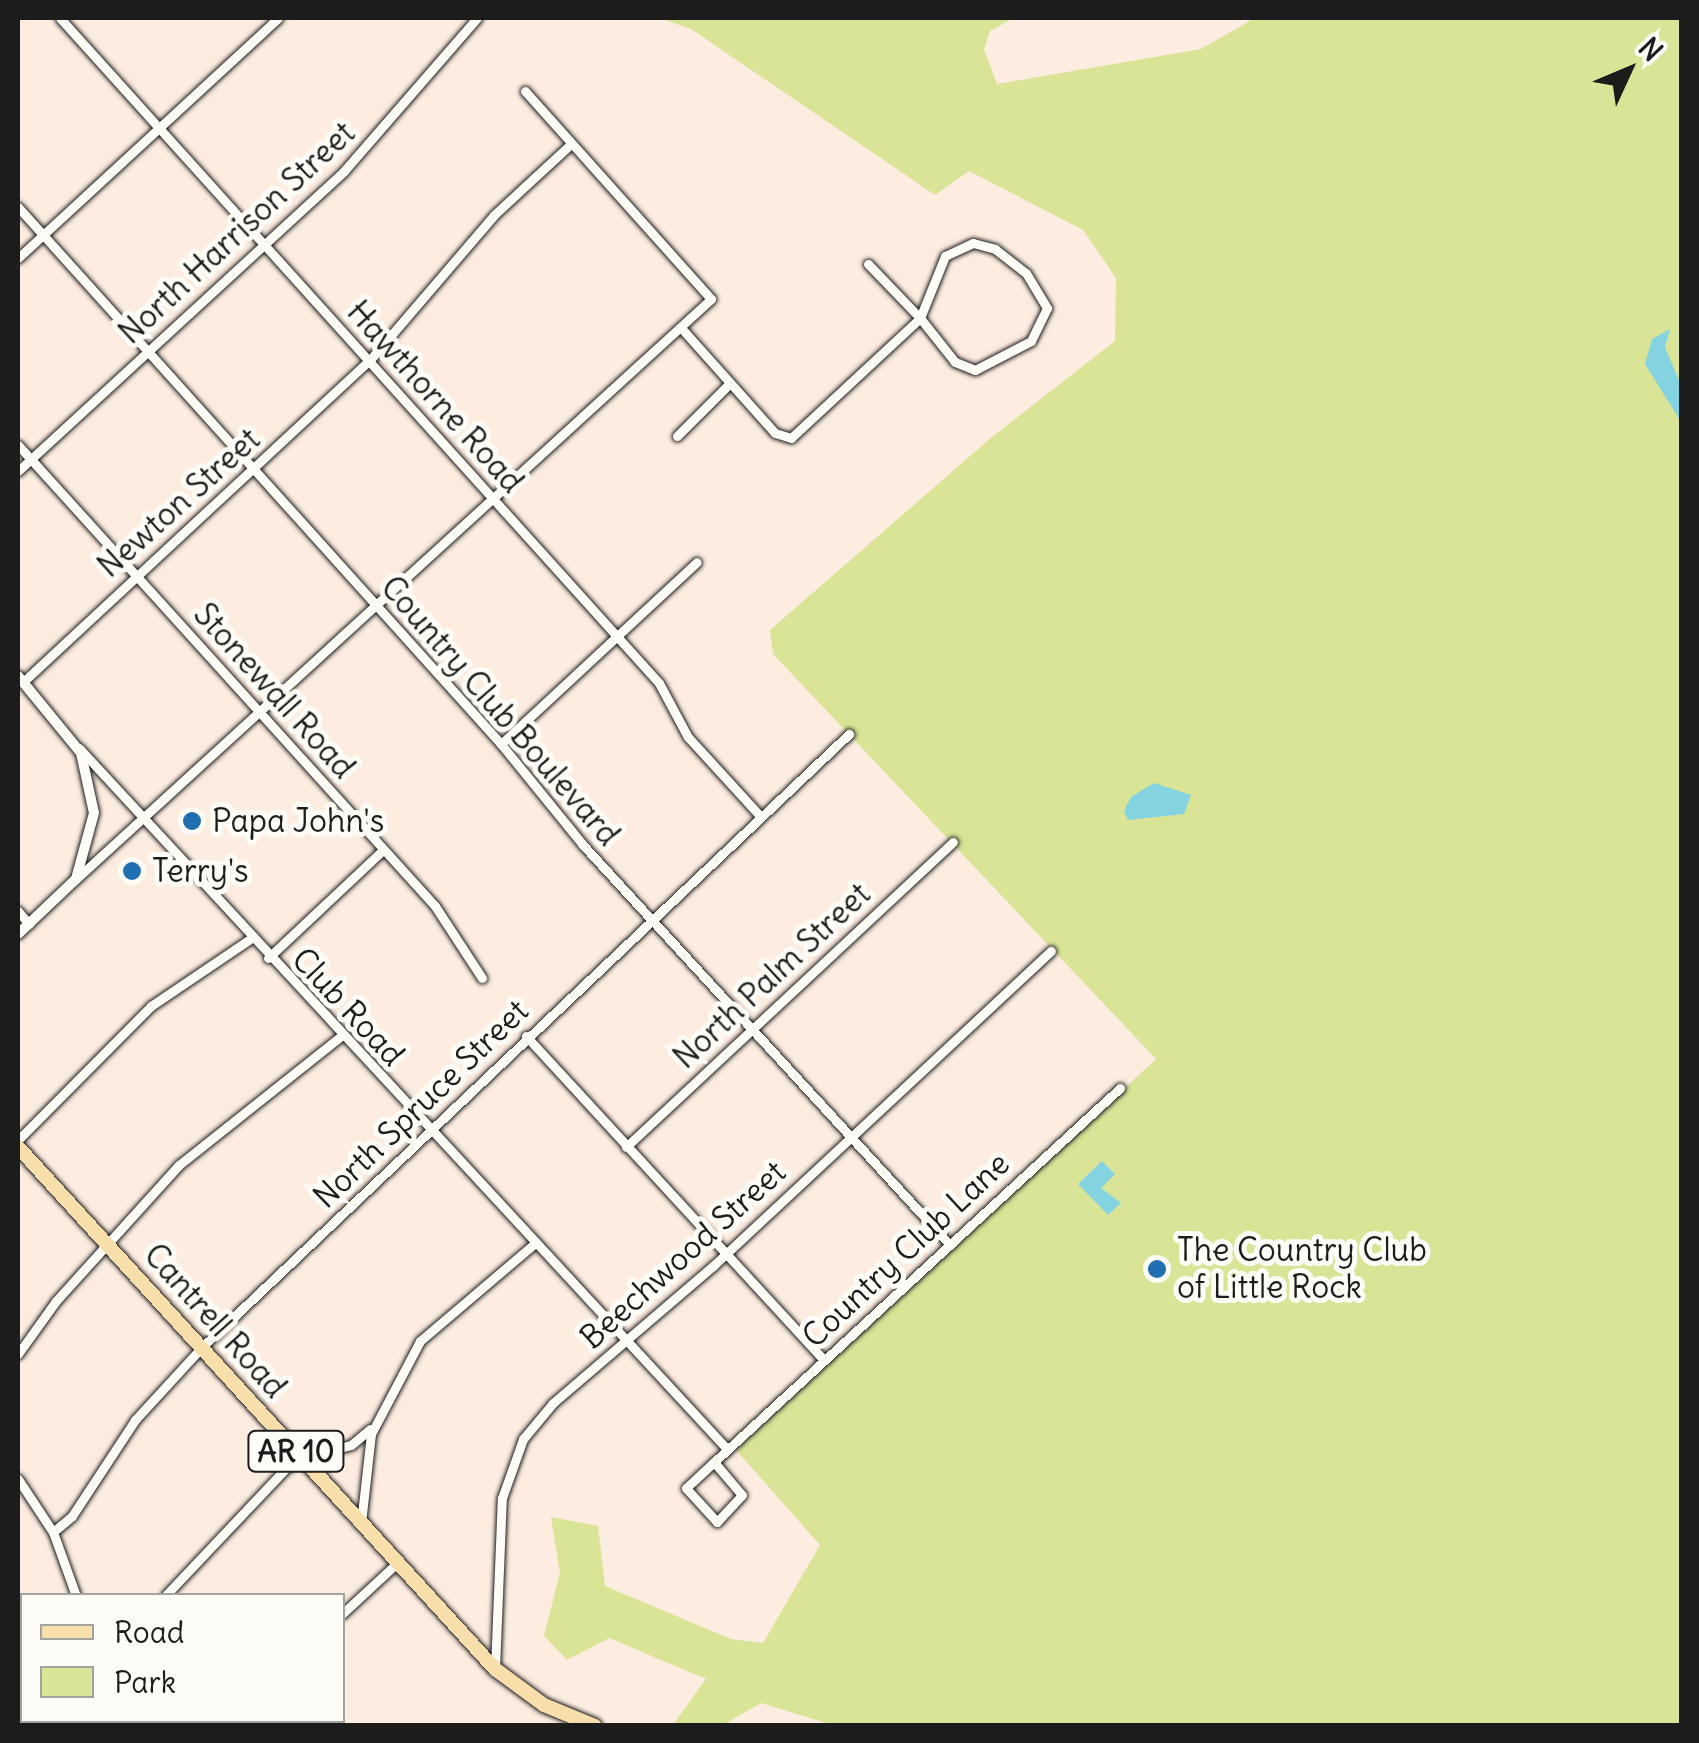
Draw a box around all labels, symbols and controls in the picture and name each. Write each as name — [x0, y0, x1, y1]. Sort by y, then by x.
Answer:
north arrow — [1579, 20, 1679, 120]
text: N — [1631, 30, 1670, 69]
street label: North Harrison Street — [111, 114, 363, 352]
street label: Hawthorne Road — [339, 293, 531, 501]
street label: Newton Street — [90, 420, 268, 586]
street label: Country Club Boulevard — [372, 568, 628, 854]
street label: Stonewall Road — [185, 596, 363, 786]
place label: Papa John's — [212, 802, 384, 840]
marker: Papa John's — [181, 810, 203, 832]
place label: Terry's — [152, 852, 249, 890]
marker: Terry's — [121, 860, 143, 882]
street label: North Palm Street — [666, 875, 878, 1077]
street label: Club Road — [284, 940, 412, 1074]
street label: North Spruce Street — [306, 992, 536, 1216]
street label: Country Club Lane — [795, 1144, 1017, 1356]
street label: Beechwood Street — [572, 1153, 794, 1357]
place label: The Country Club of Little Rock — [1177, 1232, 1427, 1307]
street label: Cantrell Road — [136, 1236, 294, 1406]
marker: The Country Club of Little Rock — [1146, 1258, 1168, 1280]
road number: AR 10 — [246, 1426, 346, 1476]
legend — [20, 1593, 345, 1723]
text: Road — [114, 1613, 184, 1651]
text: Park — [114, 1663, 176, 1701]

